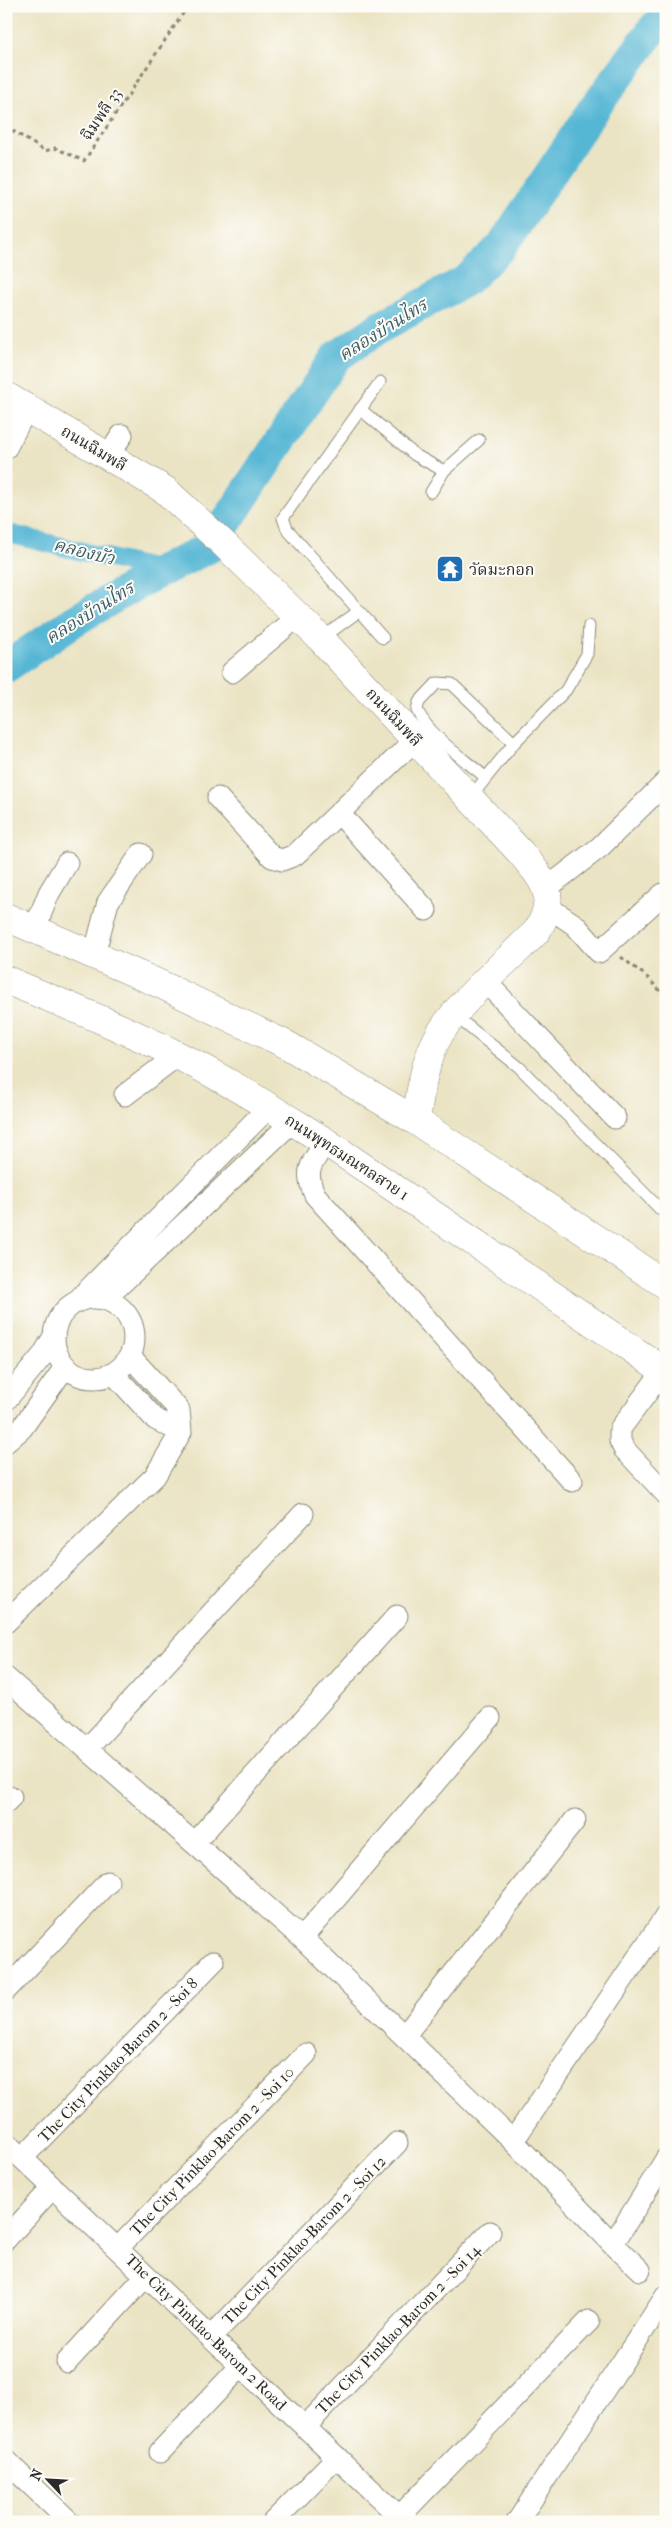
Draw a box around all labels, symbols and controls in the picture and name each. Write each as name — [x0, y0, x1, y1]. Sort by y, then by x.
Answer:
street label: ฉิมพลี 33 — [77, 84, 125, 144]
water label: คลองบ้านไทร — [333, 291, 433, 366]
street label: ถนนฉิมพลี — [58, 421, 130, 475]
water label: คลองบัว — [51, 534, 117, 570]
temple icon: วัดมะกอก — [435, 554, 465, 584]
place label: วัดมะกอก — [469, 560, 534, 579]
water label: คลองบ้านไทร — [40, 574, 140, 649]
street label: ถนนฉิมพลี — [362, 684, 426, 750]
street label: ถนนพุทธมณฑลสาย 1 — [280, 1110, 413, 1206]
street label: The City Pinklao-Barom 2 - Soi 8 — [34, 1974, 202, 2146]
street label: The City Pinklao-Barom 2 - Soi 10 — [126, 2063, 298, 2239]
street label: The City Pinklao-Barom 2 - Soi 12 — [218, 2152, 390, 2328]
street label: The City Pinklao-Barom 2 - Soi 14 — [312, 2240, 485, 2418]
street label: The City Pinklao-Barom 2 Road — [121, 2250, 291, 2414]
north arrow — [22, 2456, 72, 2506]
text: N — [27, 2466, 47, 2483]

